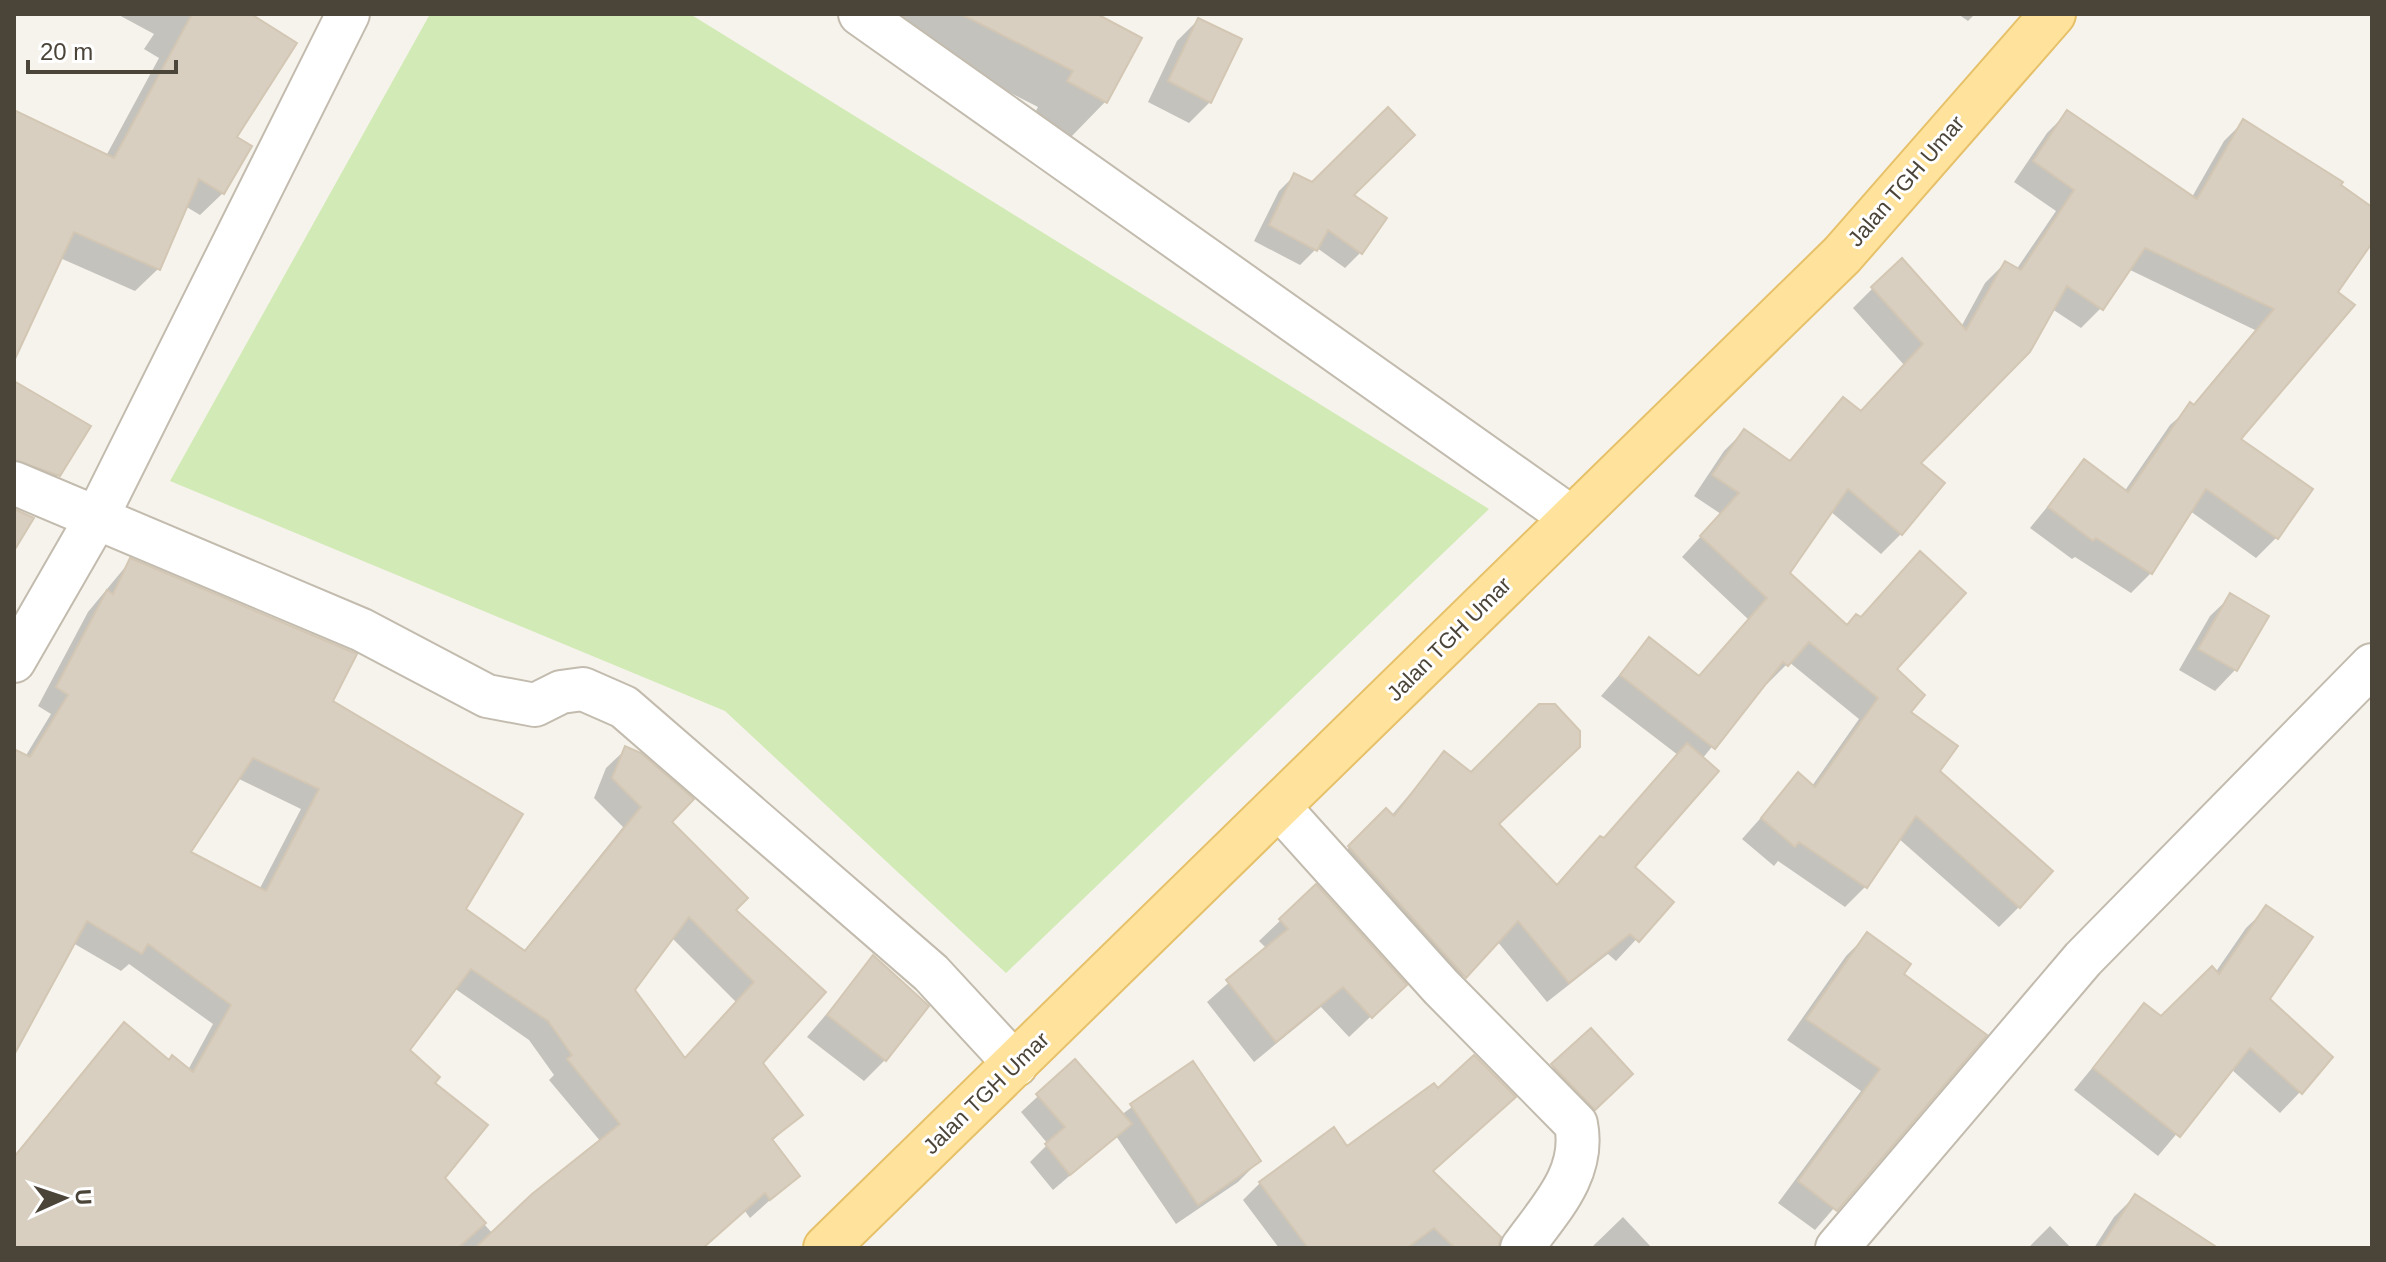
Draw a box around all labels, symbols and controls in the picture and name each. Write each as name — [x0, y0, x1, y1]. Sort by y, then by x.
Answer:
scale bar — [28, 24, 176, 74]
text: 20 m — [40, 38, 93, 65]
street label: Jalan TGH Umar — [1843, 111, 1969, 251]
street label: Jalan TGH Umar — [1382, 572, 1516, 706]
street label: Jalan TGH Umar — [918, 1027, 1054, 1159]
north arrow — [24, 1158, 104, 1238]
text: U — [71, 1188, 96, 1206]

